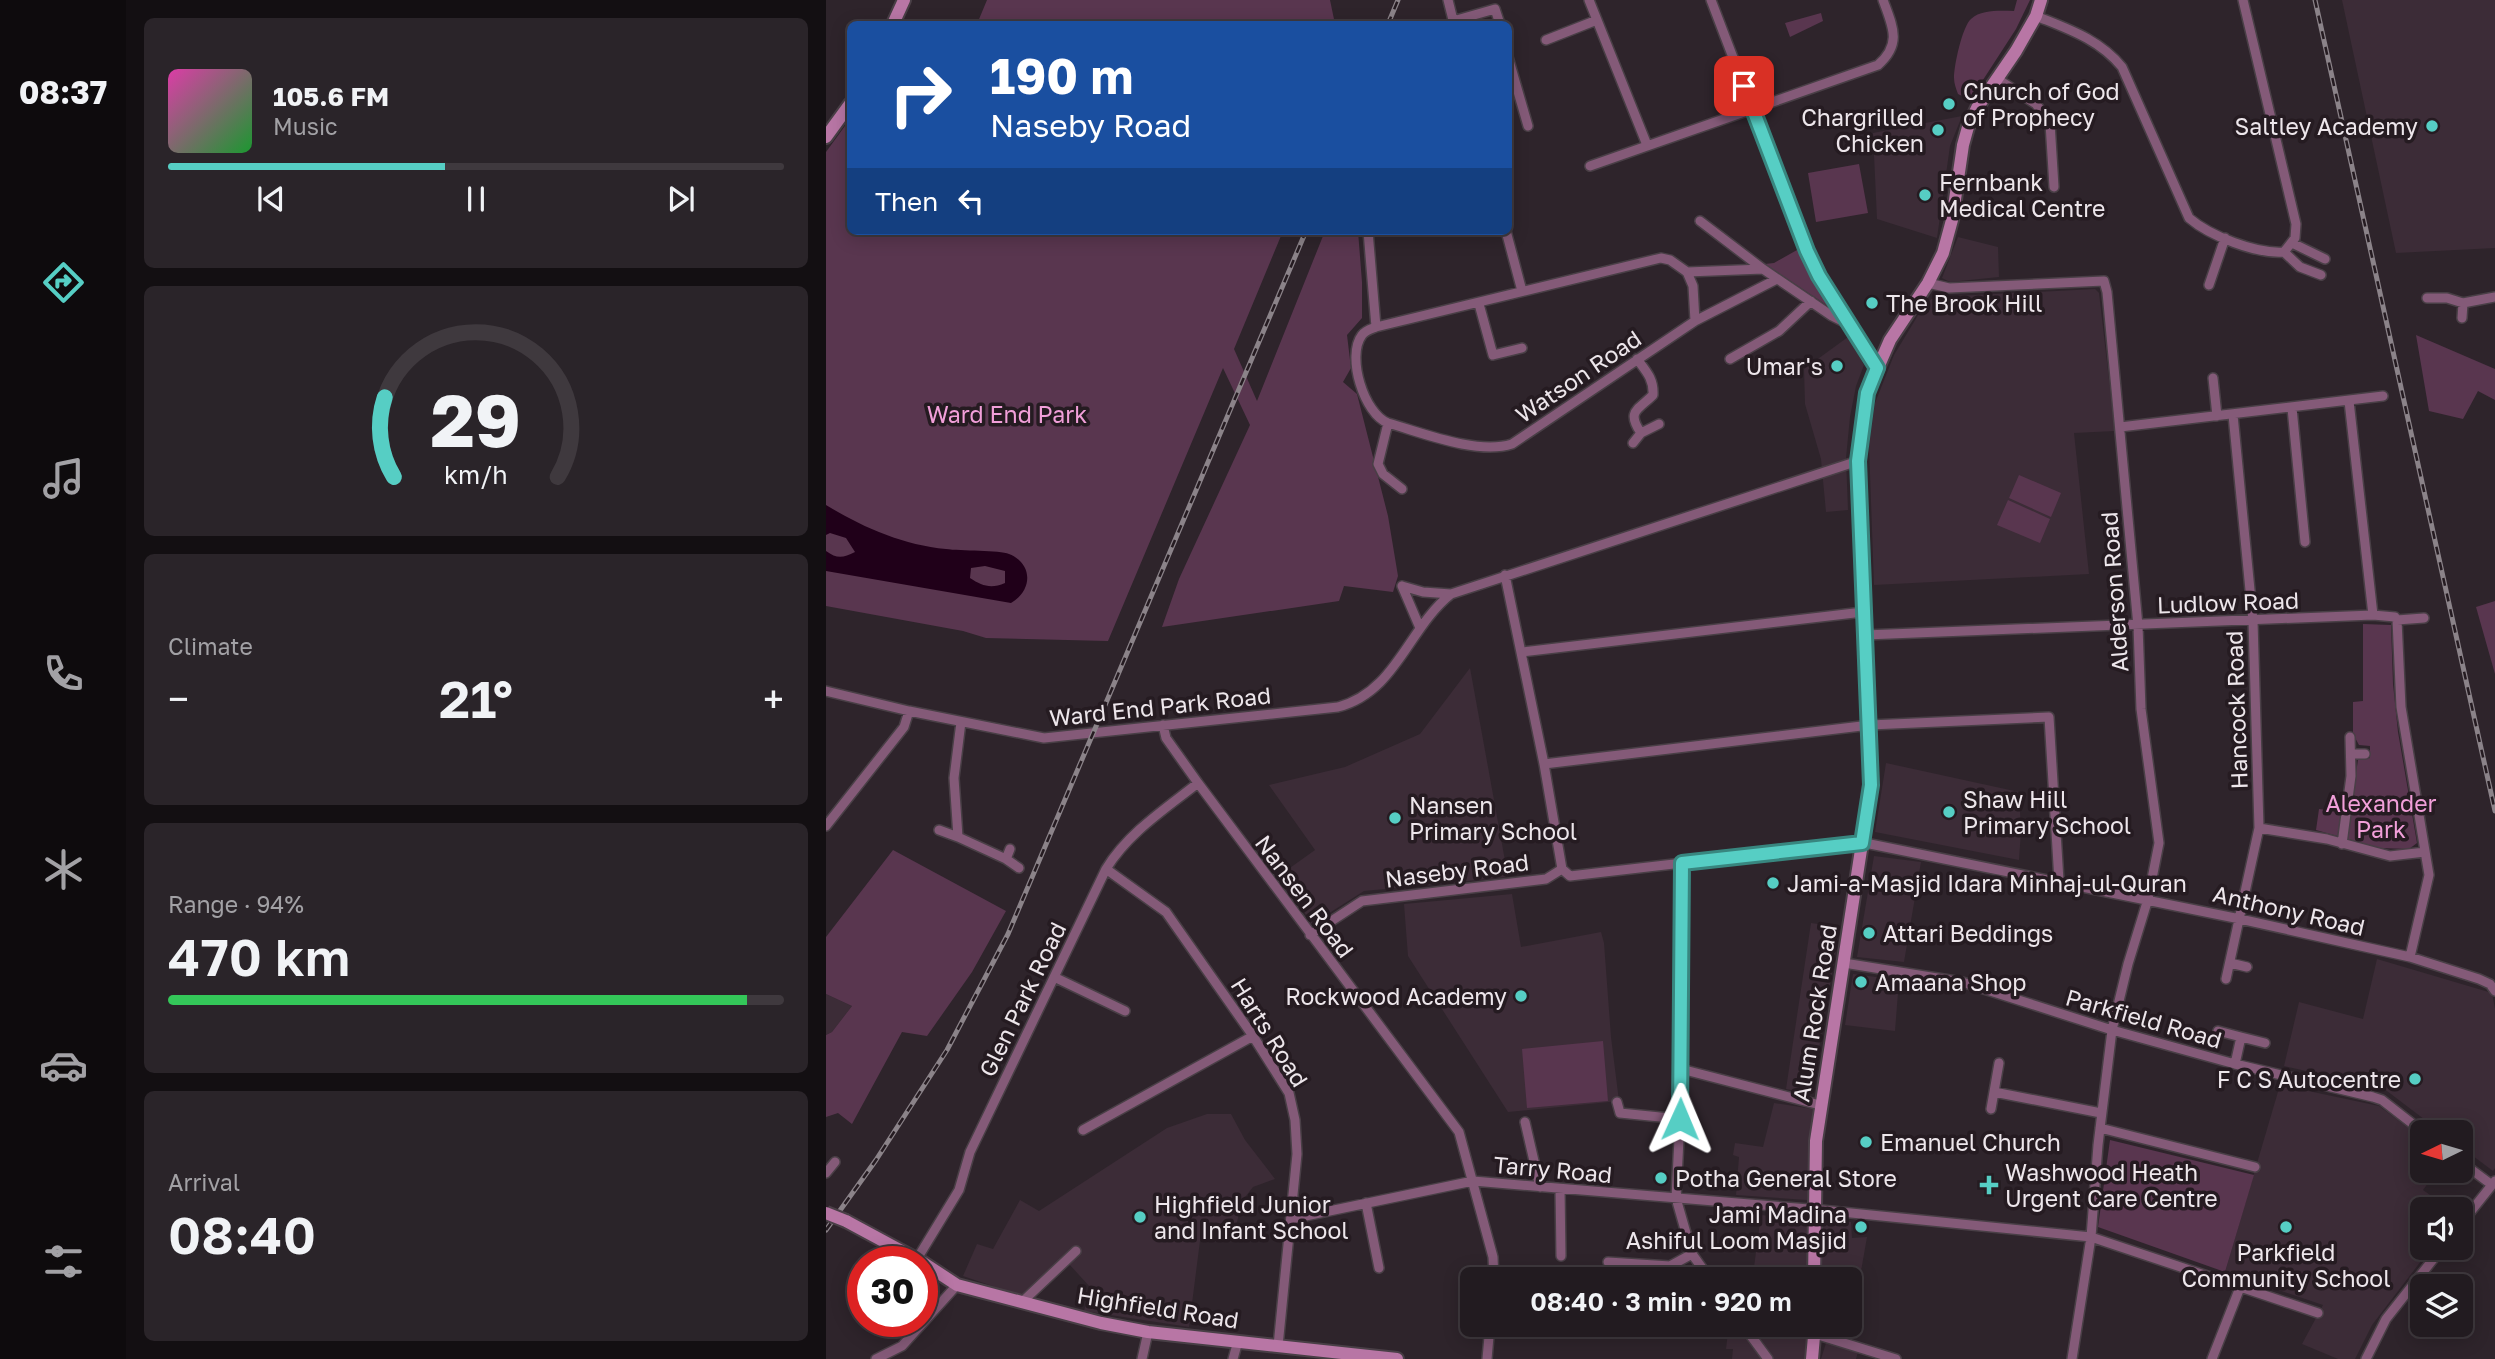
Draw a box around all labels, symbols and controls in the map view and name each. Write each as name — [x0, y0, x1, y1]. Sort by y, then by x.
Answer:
text: 190 m — [990, 46, 1133, 105]
icon: right — [875, 49, 966, 140]
pin — [1714, 56, 1774, 116]
icon: arrive — [1725, 67, 1763, 105]
text: 08:37 — [19, 73, 107, 111]
place label: Church of God of Prophecy — [1963, 77, 2120, 131]
text: 105.6 FM — [273, 81, 389, 112]
marker: Church of God of Prophecy — [1941, 96, 1957, 112]
place label: Chargrilled Chicken — [1801, 103, 1924, 157]
text: Naseby Road — [990, 106, 1191, 144]
text: Music — [273, 112, 338, 140]
place label: Saltley Academy — [2235, 112, 2418, 140]
marker: Saltley Academy — [2424, 118, 2440, 134]
marker: Chargrilled Chicken — [1930, 122, 1946, 138]
place label: Fernbank Medical Centre — [1939, 168, 2105, 222]
icon: previous — [252, 180, 290, 218]
icon: pause — [457, 180, 495, 218]
icon: next — [662, 180, 700, 218]
icon: left — [952, 182, 990, 220]
text: Then — [875, 186, 938, 217]
marker: Fernbank Medical Centre — [1917, 187, 1933, 203]
icon: directions — [39, 258, 88, 307]
place label: The Brook Hill — [1886, 289, 2042, 317]
marker: The Brook Hill — [1864, 295, 1880, 311]
street label: Watson Road — [1510, 324, 1646, 428]
place label: Umar's — [1746, 352, 1823, 380]
marker: Umar's — [1829, 358, 1845, 374]
text: 29 — [431, 377, 521, 464]
park label: Ward End Park — [927, 400, 1087, 428]
icon: music — [39, 454, 88, 503]
text: km/h — [444, 459, 508, 490]
street label: Alderson Road — [2094, 511, 2134, 673]
street label: Ludlow Road — [2156, 586, 2300, 618]
street label: Hancock Road — [2219, 630, 2253, 790]
text: Climate — [168, 632, 253, 660]
icon: phone — [39, 649, 88, 698]
text: 21° — [439, 667, 513, 729]
text: − — [168, 676, 189, 721]
text: + — [763, 676, 784, 721]
street label: Ward End Park Road — [1048, 680, 1272, 732]
place label: Shaw Hill Primary School — [1963, 785, 2131, 839]
park label: Alexander Park — [2326, 789, 2437, 843]
place label: Nansen Primary School — [1409, 791, 1577, 845]
marker: Shaw Hill Primary School — [1941, 804, 1957, 820]
marker: Nansen Primary School — [1387, 810, 1403, 826]
street label: Nansen Road — [1250, 829, 1360, 963]
icon: climate — [39, 845, 88, 894]
street label: Naseby Road — [1383, 847, 1531, 893]
place label: Jami-a-Masjid Idara Minhaj-ul-Quran — [1787, 869, 2187, 897]
marker: Jami-a-Masjid Idara Minhaj-ul-Quran — [1765, 875, 1781, 891]
street label: Anthony Road — [2210, 879, 2368, 941]
text: Range · 94% — [168, 890, 304, 918]
street label: Glen Park Road — [972, 917, 1072, 1081]
place label: Attari Beddings — [1883, 919, 2053, 947]
street label: Alum Rock Road — [1786, 922, 1842, 1104]
text: 470 km — [168, 925, 350, 987]
marker: Attari Beddings — [1861, 925, 1877, 941]
place label: Amaana Shop — [1875, 968, 2026, 996]
street label: Harts Road — [1225, 972, 1315, 1092]
marker: Amaana Shop — [1853, 974, 1869, 990]
place label: Rockwood Academy — [1285, 982, 1507, 1010]
street label: Parkfield Road — [2063, 982, 2225, 1054]
marker: Rockwood Academy — [1513, 988, 1529, 1004]
icon: car — [39, 1041, 88, 1090]
place label: F C S Autocentre — [2217, 1065, 2401, 1093]
marker: F C S Autocentre — [2407, 1071, 2423, 1087]
position arrow — [1643, 1082, 1717, 1156]
north arrow — [2410, 1120, 2473, 1183]
map controls — [2410, 1120, 2473, 1337]
place label: Emanuel Church — [1880, 1128, 2061, 1156]
marker: Emanuel Church — [1858, 1134, 1874, 1150]
street label: Tarry Road — [1493, 1150, 1613, 1188]
place label: Washwood Heath Urgent Care Centre — [2005, 1158, 2218, 1212]
place label: Potha General Store — [1675, 1164, 1897, 1192]
text: Arrival — [168, 1168, 240, 1196]
marker: Potha General Store — [1653, 1170, 1669, 1186]
marker: Washwood Heath Urgent Care Centre — [1979, 1175, 1999, 1195]
place label: Highfield Junior and Infant School — [1154, 1190, 1349, 1244]
button: sound — [2410, 1197, 2473, 1260]
place label: Jami Madina Ashiful Loom Masjid — [1626, 1200, 1847, 1254]
text: 08:40 — [168, 1203, 316, 1265]
marker: Highfield Junior and Infant School — [1132, 1209, 1148, 1225]
marker: Jami Madina Ashiful Loom Masjid — [1853, 1219, 1869, 1235]
marker: Parkfield Community School — [2278, 1219, 2294, 1235]
icon: filters — [39, 1237, 88, 1286]
place label: Parkfield Community School — [2181, 1238, 2391, 1292]
speed limit sign: 30 — [847, 1246, 938, 1337]
button: layers — [2410, 1274, 2473, 1337]
street label: Highfield Road — [1075, 1280, 1241, 1334]
text: 08:40 · 3 min · 920 m — [1530, 1286, 1792, 1317]

